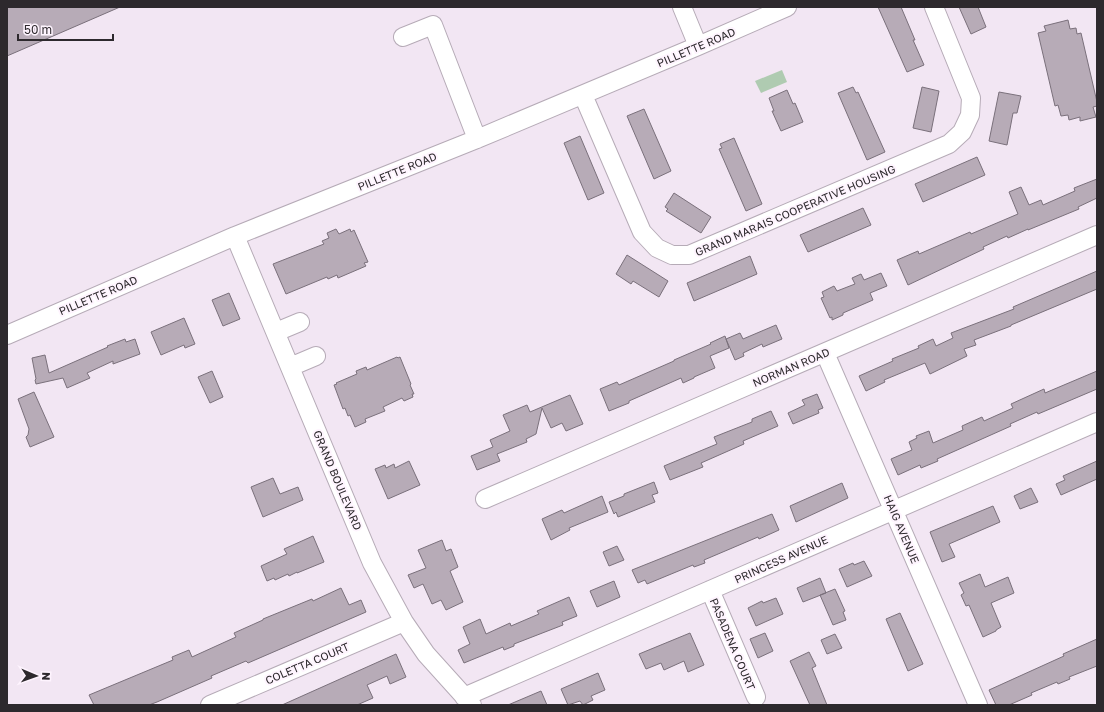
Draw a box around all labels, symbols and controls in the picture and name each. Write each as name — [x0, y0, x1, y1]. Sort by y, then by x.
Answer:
scale bar — [18, 16, 113, 42]
text: 50 m — [24, 22, 52, 37]
street label: PILLETTE ROAD — [655, 24, 737, 69]
street label: PILLETTE ROAD — [356, 149, 439, 193]
street label: GRAND MARAIS COOPERATIVE HOUSING — [693, 162, 897, 258]
street label: PILLETTE ROAD — [57, 272, 139, 317]
street label: NORMAN ROAD — [751, 345, 832, 389]
street label: GRAND BOULEVARD — [311, 428, 365, 532]
street label: HAIG AVENUE — [882, 493, 922, 566]
street label: PRINCESS AVENUE — [732, 532, 830, 585]
street label: PASADENA COURT — [708, 596, 758, 692]
street label: COLETTA COURT — [263, 639, 351, 687]
north arrow — [16, 656, 56, 696]
text: N — [40, 672, 53, 681]

